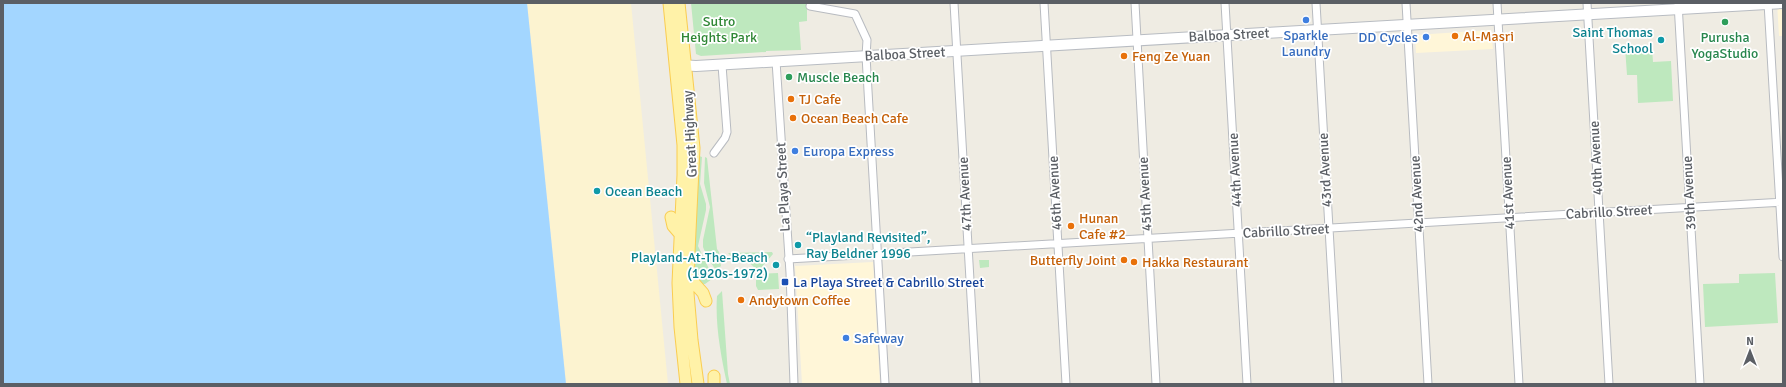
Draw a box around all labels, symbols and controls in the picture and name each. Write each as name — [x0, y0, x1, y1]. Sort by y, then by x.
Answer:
park label: Sutro Heights Park — [681, 13, 757, 46]
marker: Sparkle Laundry — [1301, 15, 1311, 25]
marker: Purusha YogaStudio — [1720, 17, 1730, 27]
street label: Balboa Street — [1188, 24, 1270, 46]
place label: Saint Thomas School — [1573, 24, 1653, 57]
place label: Sparkle Laundry — [1281, 27, 1331, 60]
place label: Al-Masri — [1463, 28, 1514, 45]
place label: DD Cycles — [1358, 29, 1418, 46]
place label: Purusha YogaStudio — [1692, 29, 1758, 62]
marker: Al-Masri — [1450, 31, 1460, 41]
marker: DD Cycles — [1421, 32, 1431, 42]
marker: Saint Thomas School — [1656, 35, 1666, 45]
street label: Balboa Street — [864, 43, 946, 65]
place label: Feng Ze Yuan — [1132, 48, 1210, 65]
marker: Feng Ze Yuan — [1119, 51, 1129, 61]
place label: Muscle Beach — [797, 69, 880, 86]
marker: Muscle Beach — [784, 72, 794, 82]
street label: Great Highway — [679, 90, 701, 178]
place label: TJ Cafe — [799, 91, 841, 108]
marker: TJ Cafe — [786, 94, 796, 104]
place label: Ocean Beach Cafe — [801, 110, 908, 127]
marker: Ocean Beach Cafe — [788, 113, 798, 123]
street label: 40th Avenue — [1586, 120, 1606, 196]
street label: 44th Avenue — [1225, 132, 1245, 208]
street label: 43rd Avenue — [1315, 132, 1335, 208]
street label: La Playa Street — [772, 142, 794, 232]
place label: Europa Express — [803, 143, 894, 160]
marker: Europa Express — [790, 146, 800, 156]
street label: 46th Avenue — [1045, 155, 1065, 231]
street label: 42nd Avenue — [1406, 155, 1428, 233]
street label: 39th Avenue — [1679, 155, 1699, 231]
street label: 47th Avenue — [955, 156, 975, 232]
street label: 45th Avenue — [1135, 156, 1155, 232]
street label: 41st Avenue — [1498, 156, 1518, 230]
place label: Ocean Beach — [605, 183, 682, 200]
marker: Ocean Beach — [592, 186, 602, 196]
street label: Cabrillo Street — [1565, 201, 1653, 223]
place label: Hunan Cafe #2 — [1079, 210, 1126, 243]
street label: Cabrillo Street — [1242, 220, 1330, 242]
marker: Hunan Cafe #2 — [1066, 221, 1076, 231]
place label: “Playland Revisited”, Ray Beldner 1996 — [806, 229, 931, 262]
marker: “Playland Revisited”, Ray Beldner 1996 — [793, 240, 803, 250]
place label: Playland-At-The-Beach (1920s-1972) — [631, 249, 768, 282]
place label: Butterfly Joint — [1030, 252, 1116, 269]
place label: Hakka Restaurant — [1142, 254, 1249, 271]
marker: Butterfly Joint — [1119, 255, 1129, 265]
marker: Hakka Restaurant — [1129, 257, 1139, 267]
marker: Playland-At-The-Beach (1920s-1972) — [771, 260, 781, 270]
place label: La Playa Street & Cabrillo Street — [793, 274, 984, 291]
marker: La Playa Street & Cabrillo Street — [780, 277, 790, 287]
place label: Andytown Coffee — [749, 292, 850, 309]
marker: Andytown Coffee — [736, 295, 746, 305]
place label: Safeway — [854, 330, 904, 347]
north arrow — [1730, 331, 1770, 371]
marker: Safeway — [841, 333, 851, 343]
text: N — [1746, 335, 1754, 348]

